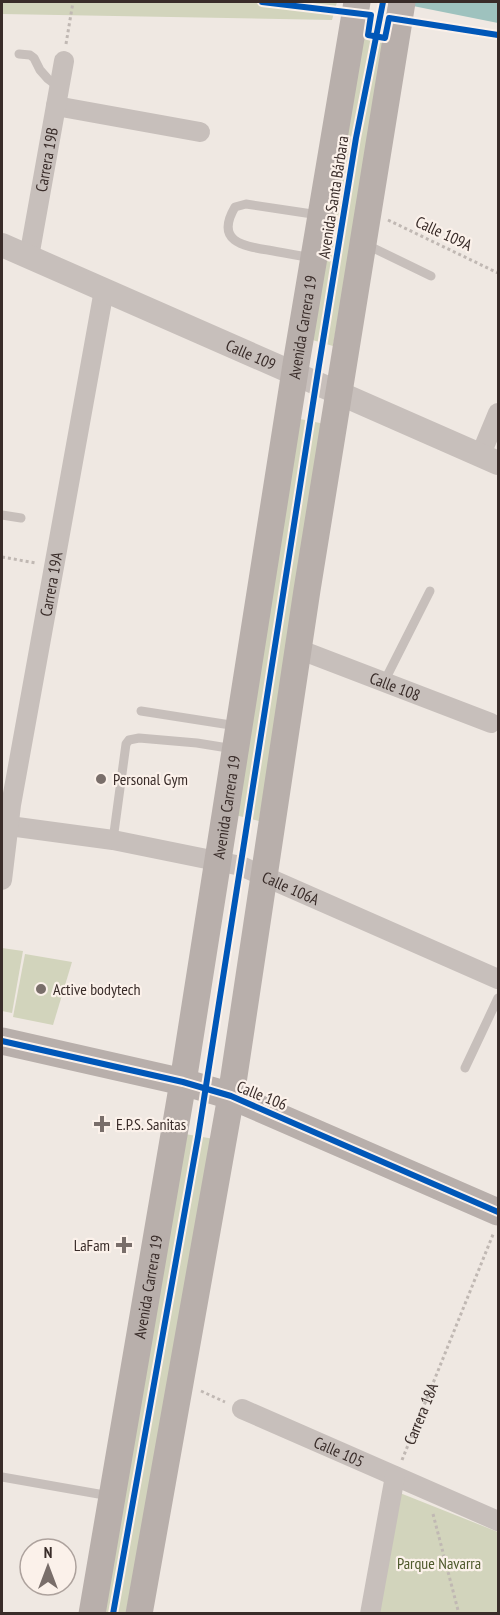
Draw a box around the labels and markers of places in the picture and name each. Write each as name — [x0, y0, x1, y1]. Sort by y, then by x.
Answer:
place label: Personal Gym — [113, 769, 188, 789]
marker: Personal Gym — [94, 772, 108, 786]
place label: Active bodytech — [53, 979, 140, 999]
marker: Active bodytech — [34, 982, 48, 996]
place label: E.P.S. Sanitas — [116, 1114, 186, 1134]
marker: E.P.S. Sanitas — [93, 1115, 111, 1133]
place label: LaFam — [74, 1235, 110, 1255]
marker: LaFam — [115, 1236, 133, 1254]

